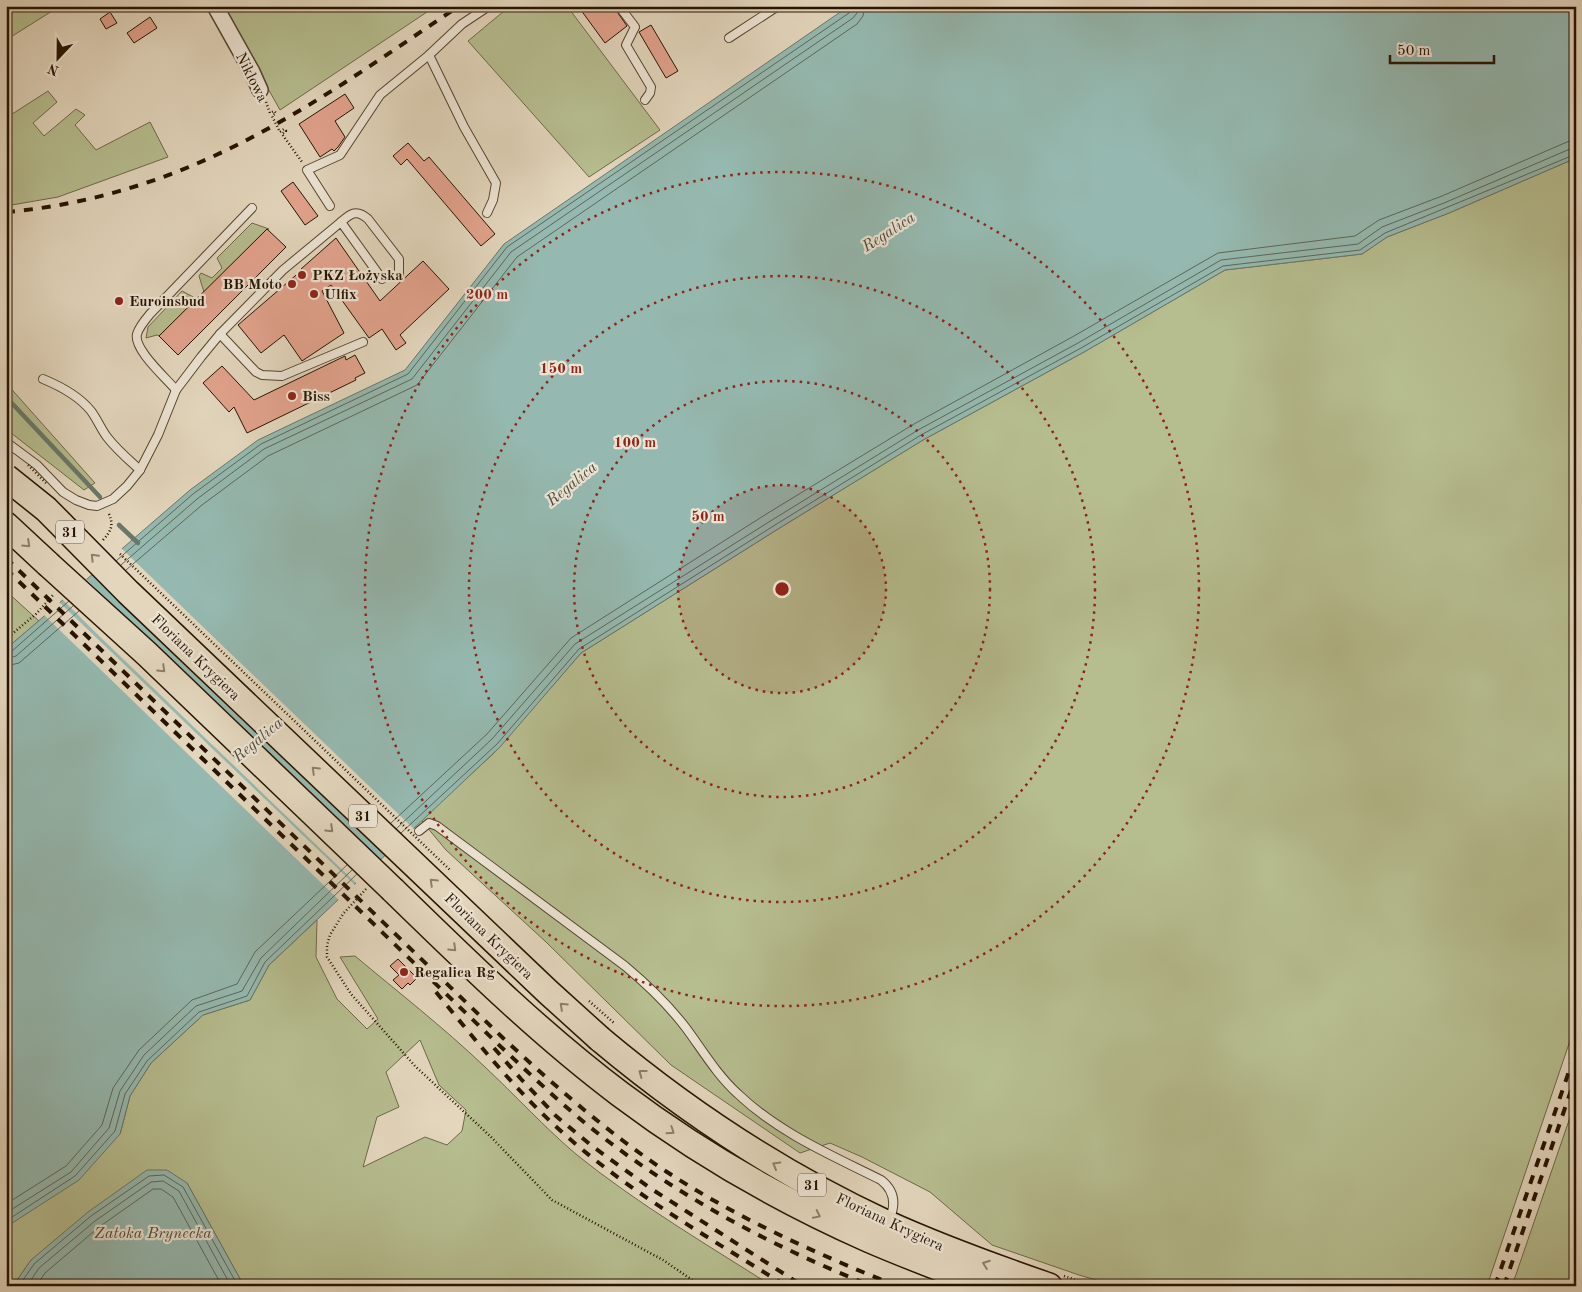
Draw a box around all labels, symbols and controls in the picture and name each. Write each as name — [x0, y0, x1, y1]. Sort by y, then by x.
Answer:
north arrow — [32, 32, 82, 82]
scale bar — [1390, 32, 1493, 64]
text: 50 m — [1397, 44, 1431, 59]
street label: Niklowa — [232, 51, 270, 105]
text: N — [46, 61, 61, 78]
water label: Regalica — [859, 209, 919, 256]
marker: PKZ Łożyska — [296, 269, 308, 281]
place label: PKZ Łożyska — [312, 269, 403, 284]
place label: BB Moto — [223, 278, 282, 293]
marker: BB Moto — [286, 278, 298, 290]
marker: Ulfix — [308, 288, 320, 300]
place label: Ulfix — [324, 288, 357, 303]
text: 200 m — [466, 288, 508, 303]
marker: Euroinsbud — [113, 295, 125, 307]
place label: Euroinsbud — [129, 295, 205, 310]
text: 150 m — [540, 362, 582, 377]
marker: Biss — [286, 390, 298, 402]
place label: Biss — [302, 390, 330, 405]
text: 100 m — [614, 436, 656, 451]
water label: Regalica — [543, 459, 601, 510]
text: 50 m — [691, 510, 725, 525]
road number: 31 — [56, 520, 84, 544]
one-way arrow — [22, 538, 31, 547]
one-way arrow — [91, 554, 100, 563]
centre of rings — [773, 580, 791, 598]
street label: Floriana Krygiera — [148, 612, 243, 705]
one-way arrow — [156, 663, 165, 672]
water label: Regalica — [230, 715, 287, 766]
one-way arrow — [312, 767, 321, 776]
road number: 31 — [349, 804, 377, 828]
one-way arrow — [324, 823, 333, 832]
one-way arrow — [429, 879, 438, 888]
street label: Floriana Krygiera — [441, 891, 536, 984]
one-way arrow — [448, 942, 457, 951]
marker: Regalica Rg — [398, 966, 410, 978]
place label: Regalica Rg — [414, 966, 496, 981]
one-way arrow — [560, 1003, 569, 1012]
one-way arrow — [639, 1071, 648, 1079]
one-way arrow — [666, 1125, 675, 1134]
one-way arrow — [773, 1161, 782, 1171]
road number: 31 — [798, 1174, 826, 1196]
street label: Floriana Krygiera — [833, 1192, 946, 1255]
one-way arrow — [812, 1209, 821, 1219]
water label: Zatoka Brynecka — [94, 1226, 212, 1242]
one-way arrow — [983, 1260, 991, 1270]

